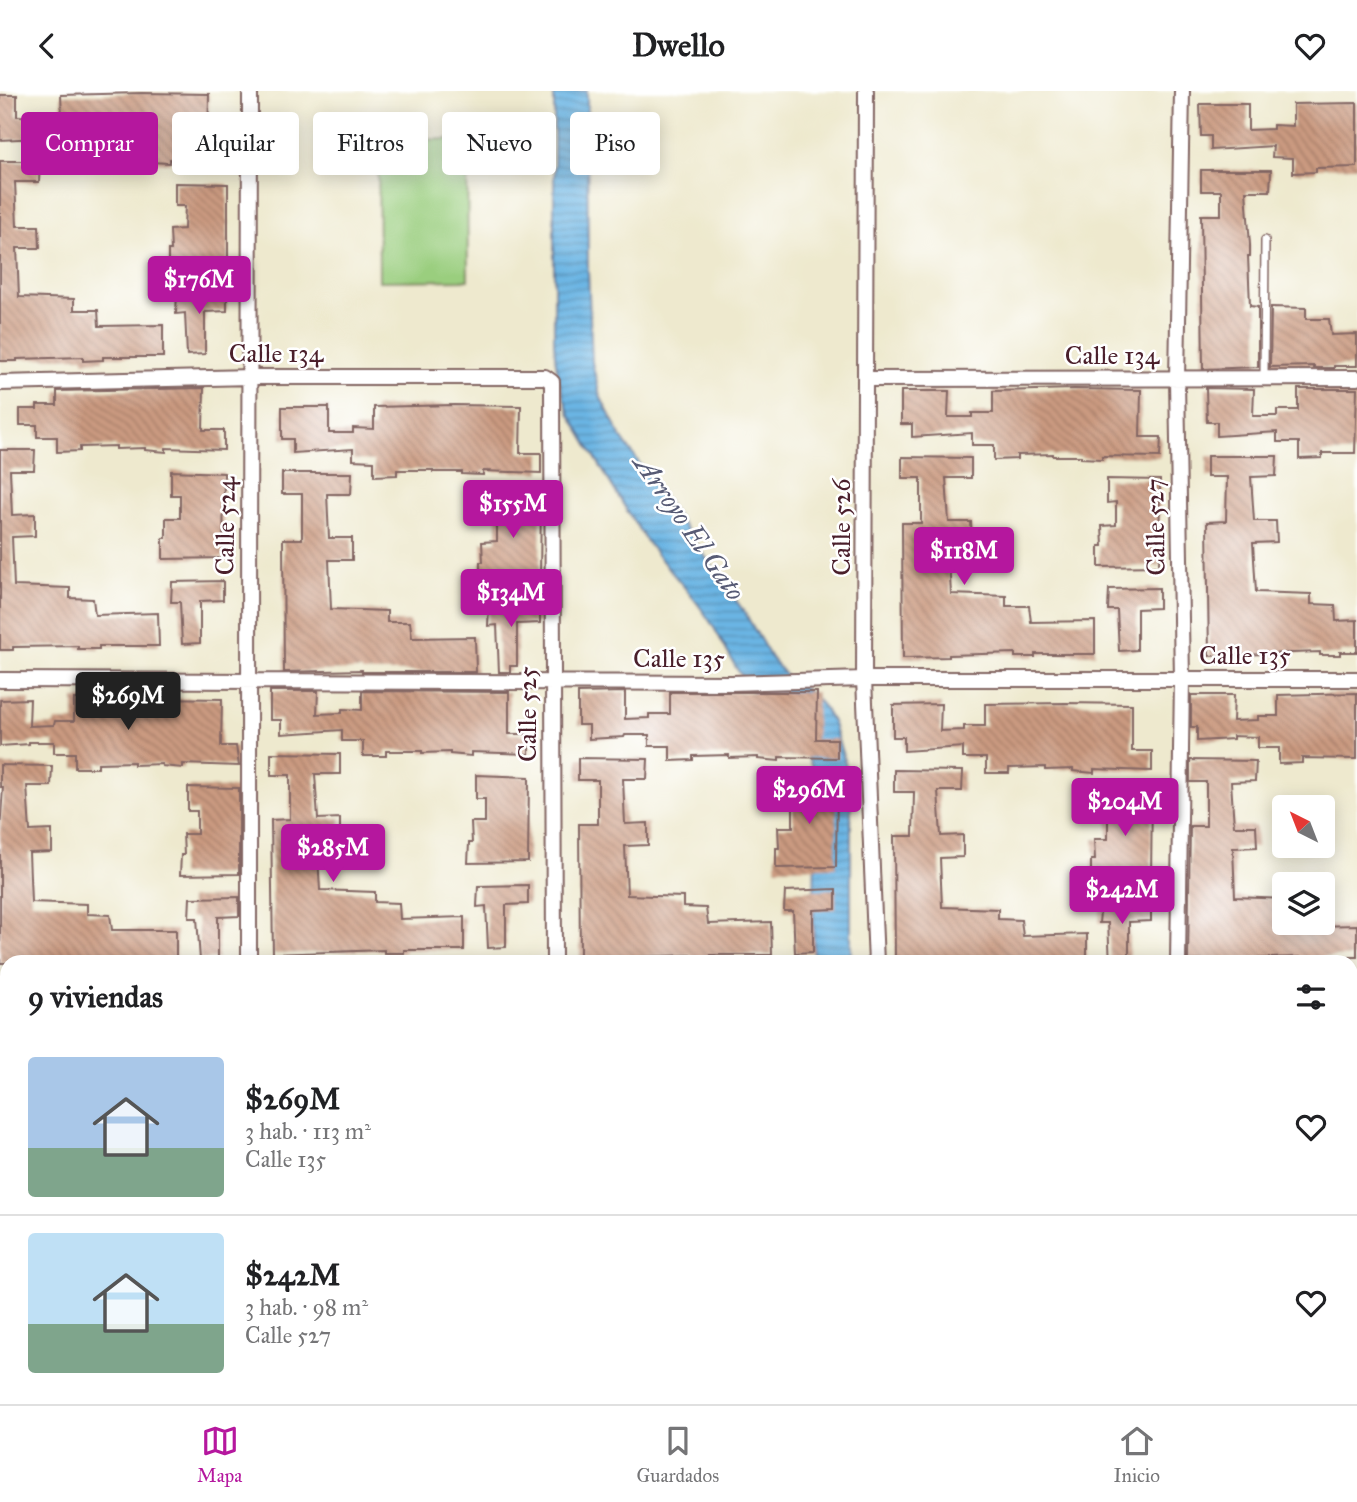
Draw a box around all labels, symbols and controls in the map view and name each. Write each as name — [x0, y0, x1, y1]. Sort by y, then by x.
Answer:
text: Dwello — [632, 26, 725, 65]
icon: back — [28, 27, 66, 65]
icon: heart — [1291, 27, 1329, 65]
chip: Comprar — [21, 112, 158, 175]
chip: Alquilar — [172, 112, 299, 175]
chip: Filtros — [313, 112, 428, 175]
chip: Nuevo — [442, 112, 556, 175]
chip: Piso — [570, 112, 660, 175]
pin: $176M — [150, 257, 248, 316]
text: $176M — [164, 265, 234, 293]
street label: Calle 134 — [229, 337, 324, 369]
street label: Calle 134 — [1065, 339, 1160, 371]
water label: Arroyo El Gato — [625, 445, 753, 608]
street label: Calle 524 — [208, 476, 242, 576]
street label: Calle 526 — [825, 478, 857, 576]
street label: Calle 527 — [1138, 478, 1172, 576]
pin: $155M — [464, 481, 562, 540]
text: $155M — [479, 489, 547, 517]
pin: $118M — [915, 527, 1013, 587]
text: $118M — [930, 536, 998, 564]
pin: $134M — [462, 569, 560, 629]
text: $134M — [477, 578, 545, 606]
street label: Calle 135 — [1199, 639, 1291, 671]
street label: Calle 135 — [633, 642, 725, 674]
street label: Calle 525 — [511, 666, 543, 762]
pin: $269M — [79, 673, 177, 732]
text: $269M — [92, 681, 165, 709]
pin: $296M — [760, 767, 858, 826]
text: $296M — [773, 775, 846, 803]
pin: $204M — [1076, 779, 1174, 838]
text: $204M — [1087, 787, 1163, 815]
north arrow — [1272, 795, 1335, 857]
map controls — [1272, 795, 1335, 935]
pin: $285M — [284, 825, 382, 884]
text: $285M — [297, 833, 369, 861]
pin: $242M — [1073, 867, 1171, 926]
button: layers — [1272, 872, 1335, 935]
text: $242M — [1085, 875, 1159, 903]
icon: filters — [1292, 978, 1330, 1016]
text: 9 viviendas — [28, 979, 163, 1015]
text: $269M — [245, 1081, 340, 1117]
icon: home — [84, 1085, 168, 1169]
icon: heart — [1292, 1108, 1330, 1146]
text: 3 hab. · 113 m² — [245, 1117, 371, 1145]
text: Calle 135 — [245, 1145, 326, 1173]
text: $242M — [245, 1257, 340, 1293]
icon: home — [84, 1261, 168, 1345]
icon: heart — [1292, 1284, 1330, 1322]
text: 3 hab. · 98 m² — [245, 1293, 368, 1321]
text: Calle 527 — [245, 1321, 331, 1349]
tab: Mapa — [197, 1422, 242, 1487]
tab: Guardados — [636, 1422, 719, 1487]
tab: Inicio — [1113, 1422, 1160, 1487]

